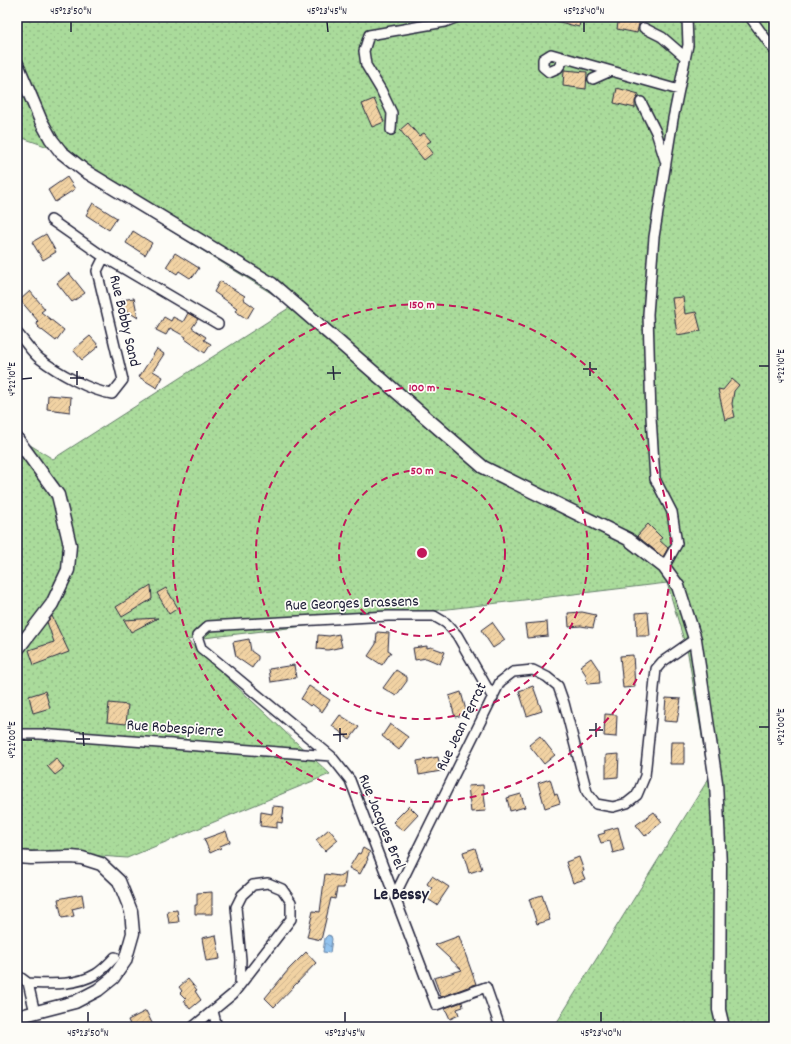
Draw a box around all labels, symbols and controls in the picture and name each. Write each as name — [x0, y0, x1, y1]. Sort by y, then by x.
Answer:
text: 45°23'50"N — [50, 5, 92, 19]
text: 45°23'45"N — [307, 5, 347, 19]
text: 45°23'40"N — [564, 5, 604, 19]
street label: Rue Bobby Sand — [102, 273, 146, 369]
text: 150 m — [409, 297, 435, 314]
text: 4°22'10"E — [775, 349, 789, 383]
text: 4°22'10"E — [6, 362, 20, 396]
text: 100 m — [409, 380, 435, 397]
text: 50 m — [410, 463, 434, 480]
centre of rings — [415, 546, 429, 560]
street label: Rue Georges Brassens — [285, 590, 419, 618]
street label: Rue Jean Ferrat — [431, 679, 493, 775]
text: 4°22'00"E — [775, 708, 789, 746]
street label: Rue Robespierre — [126, 714, 224, 744]
text: 4°22'00"E — [6, 721, 20, 759]
street label: Rue Jacques Brel — [351, 771, 411, 873]
district label: Le Bessy — [373, 884, 430, 908]
text: 45°23'50"N — [67, 1027, 109, 1041]
text: 45°23'45"N — [325, 1027, 365, 1041]
text: 45°23'40"N — [581, 1027, 621, 1041]

